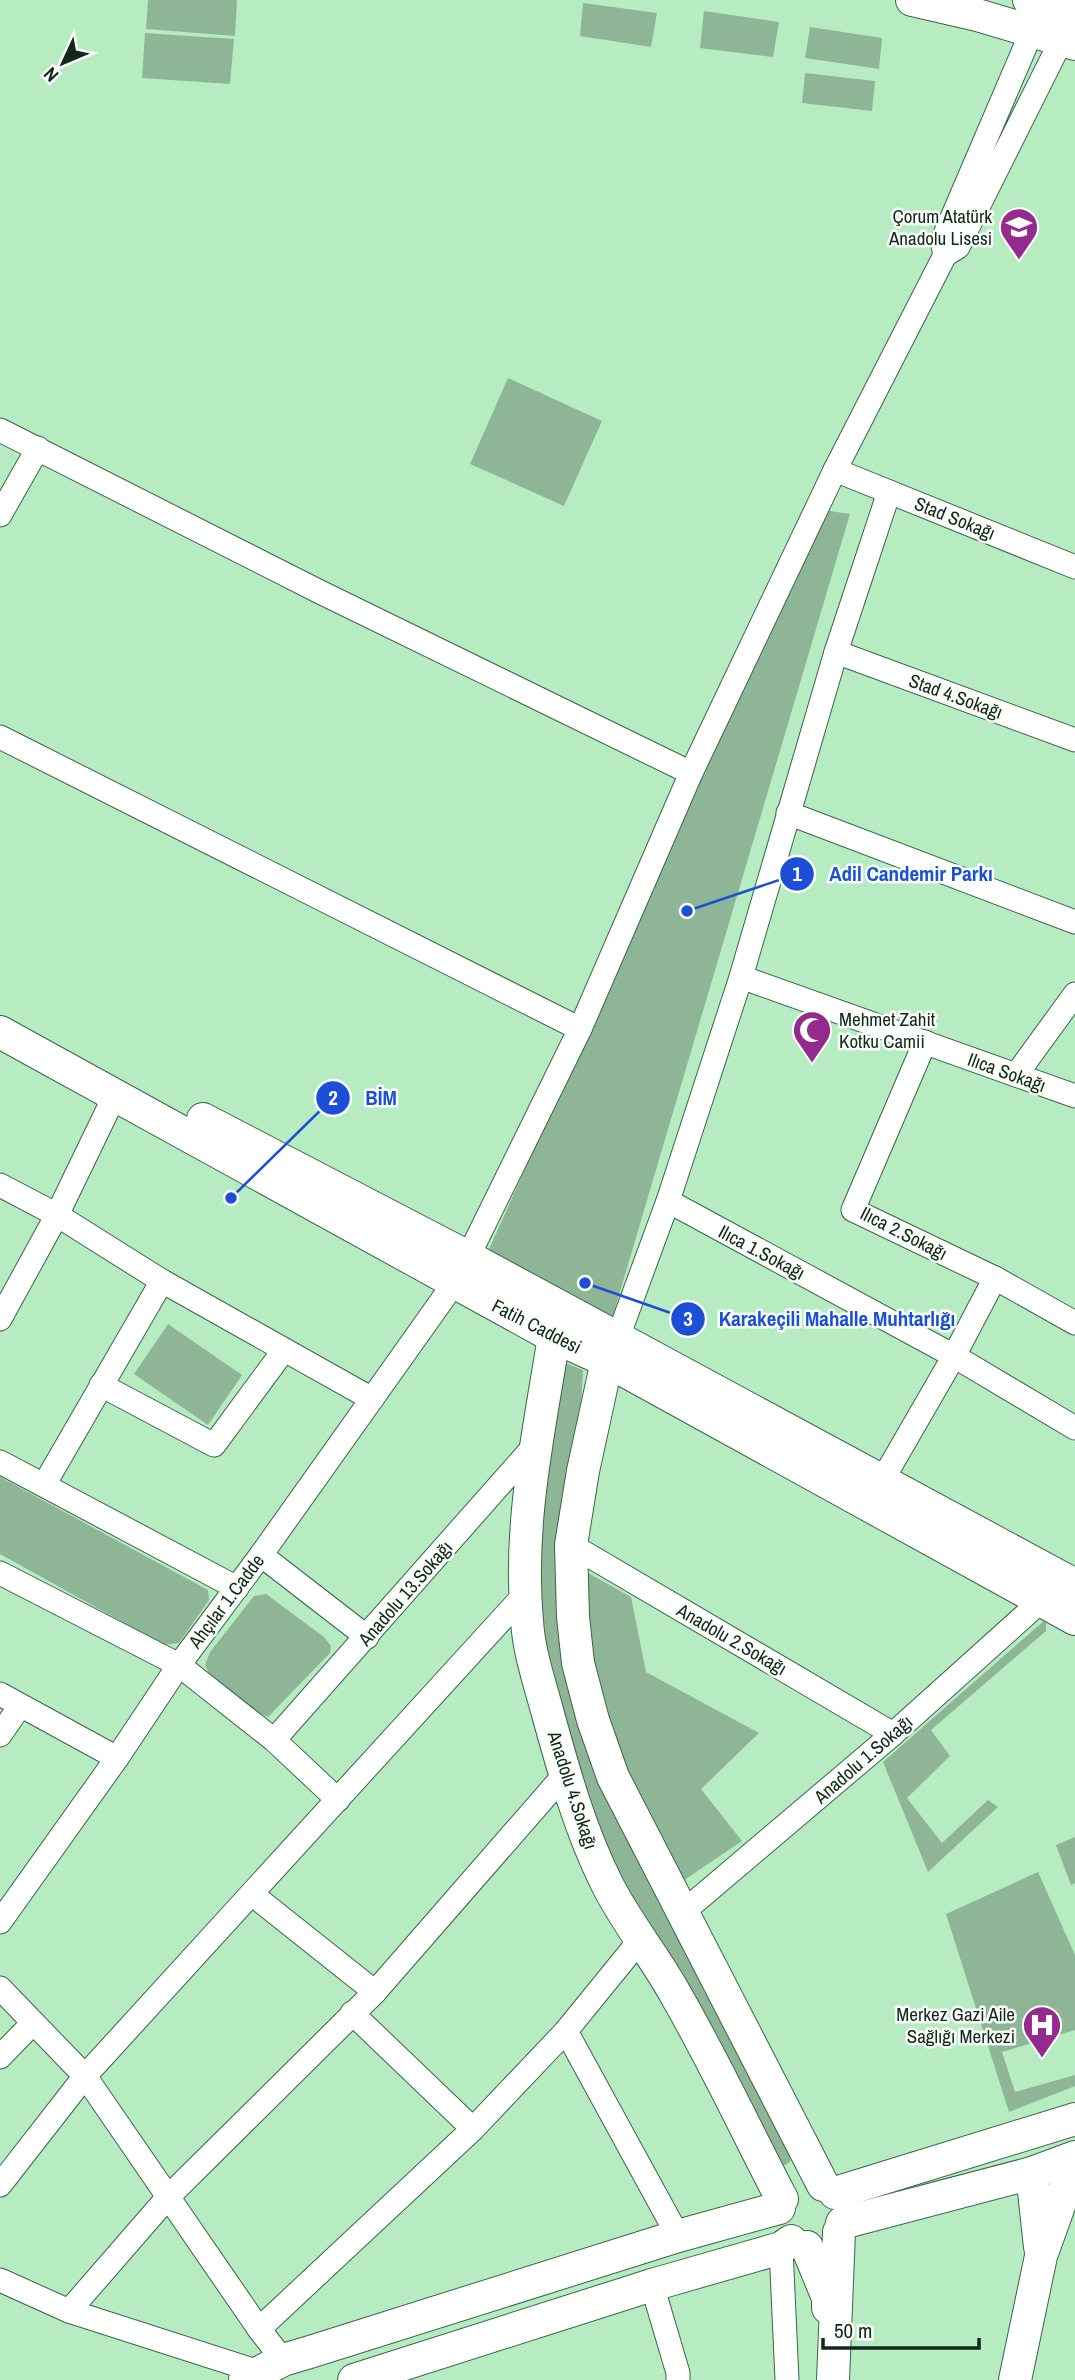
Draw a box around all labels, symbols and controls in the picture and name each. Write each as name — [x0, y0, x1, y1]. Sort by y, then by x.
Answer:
north arrow — [28, 28, 98, 98]
text: N — [38, 62, 64, 88]
place label: Çorum Atatürk Anadolu Lisesi — [888, 203, 992, 251]
school or university icon: Çorum Atatürk Anadolu Lisesi — [998, 206, 1040, 261]
street label: Stad Sokağı — [911, 490, 999, 546]
street label: Stad 4.Sokağı — [906, 667, 1006, 725]
callout: Adil Candemir Parkı — [780, 853, 1006, 895]
text: 1 — [792, 859, 802, 888]
text: Adil Candemir Parkı — [829, 859, 993, 888]
place label: Mehmet Zahit Kotku Camii — [839, 1006, 936, 1054]
mosque icon: Mehmet Zahit Kotku Camii — [791, 1009, 833, 1064]
street label: Ilıca Sokağı — [964, 1046, 1050, 1098]
callout: BİM — [316, 1077, 410, 1119]
text: 2 — [328, 1083, 338, 1112]
text: BİM — [365, 1083, 397, 1112]
street label: Ilıca 2.Sokağı — [856, 1200, 952, 1266]
street label: Ilıca 1.Sokağı — [714, 1218, 810, 1286]
street label: Fatih Caddesi — [488, 1292, 586, 1360]
callout: Karakeçili Mahalle Muhtarlığı — [670, 1298, 970, 1340]
text: 3 — [683, 1304, 693, 1333]
text: Karakeçili Mahalle Muhtarlığı — [719, 1304, 955, 1333]
street label: Anadolu 13.Sokağı — [351, 1535, 458, 1652]
street label: Ahçılar 1.Cadde — [181, 1549, 270, 1654]
street label: Anadolu 2.Sokağı — [671, 1596, 792, 1681]
street label: Anadolu 1.Sokağı — [807, 1709, 918, 1810]
street label: Anadolu 4.Sokağı — [541, 1727, 604, 1853]
place label: Merkez Gazi Aile Sağlığı Merkezi — [896, 2001, 1015, 2049]
hospital icon: Merkez Gazi Aile Sağlığı Merkezi — [1021, 2004, 1063, 2059]
scale bar — [823, 2306, 979, 2350]
text: 50 m — [834, 2316, 872, 2345]

